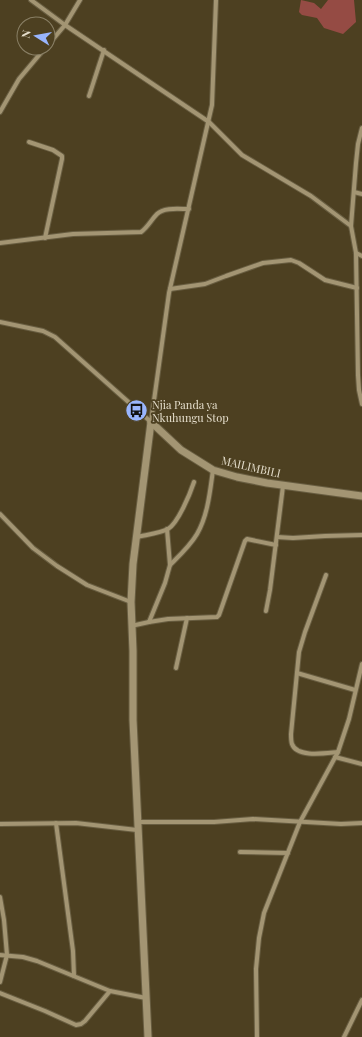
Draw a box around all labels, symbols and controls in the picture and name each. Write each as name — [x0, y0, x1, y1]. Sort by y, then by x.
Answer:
north arrow — [16, 16, 56, 56]
text: N — [18, 29, 34, 39]
place label: Njia Panda ya Nkuhungu Stop — [152, 397, 229, 425]
bus stop icon: Njia Panda ya Nkuhungu Stop — [124, 398, 150, 424]
street label: MAILIMBILI — [220, 452, 283, 481]

